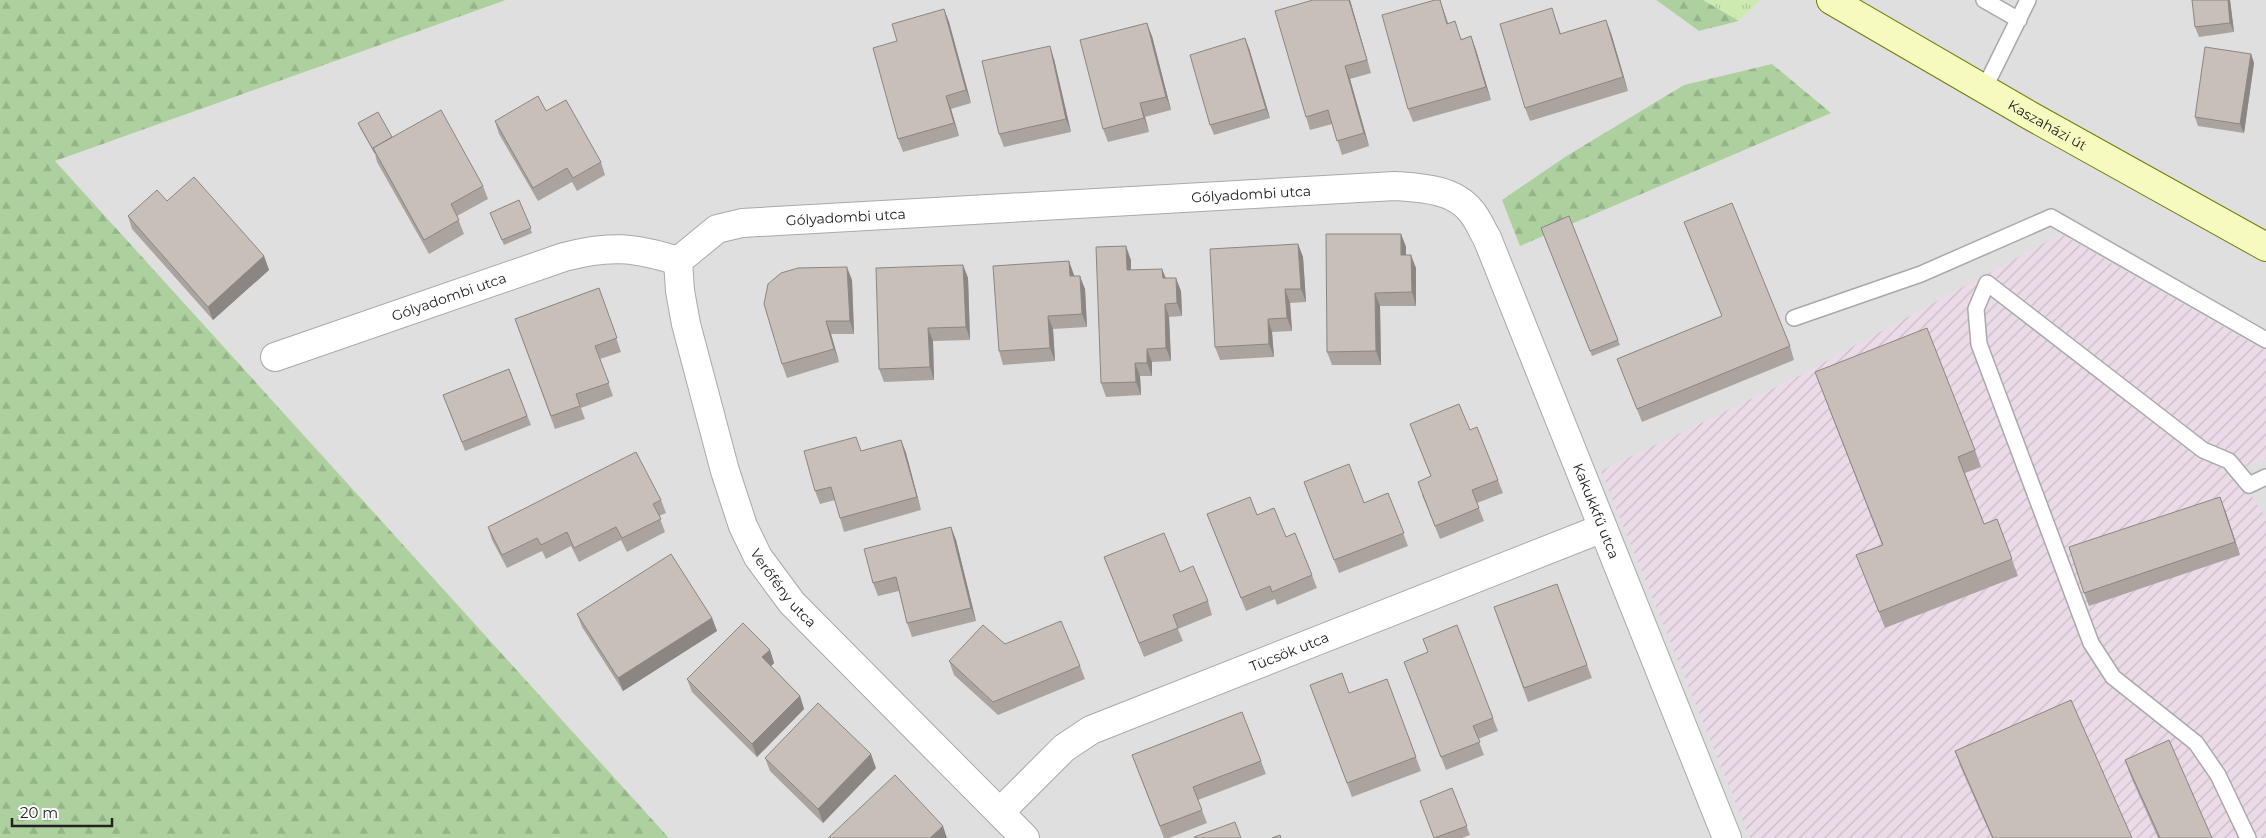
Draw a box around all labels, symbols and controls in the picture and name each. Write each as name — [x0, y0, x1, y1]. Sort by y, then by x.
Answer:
street label: Kaszaházi út — [2005, 96, 2090, 155]
street label: Gólyadombi utca — [1191, 182, 1312, 207]
street label: Gólyadombi utca — [785, 205, 906, 230]
street label: Gólyadombi utca — [389, 269, 509, 325]
street label: Kakukkfű utca — [1569, 461, 1623, 561]
street label: Verőfény utca — [746, 546, 820, 631]
street label: Tücsök utca — [1247, 628, 1331, 676]
scale bar — [12, 796, 112, 828]
text: 20 m — [20, 803, 58, 822]

